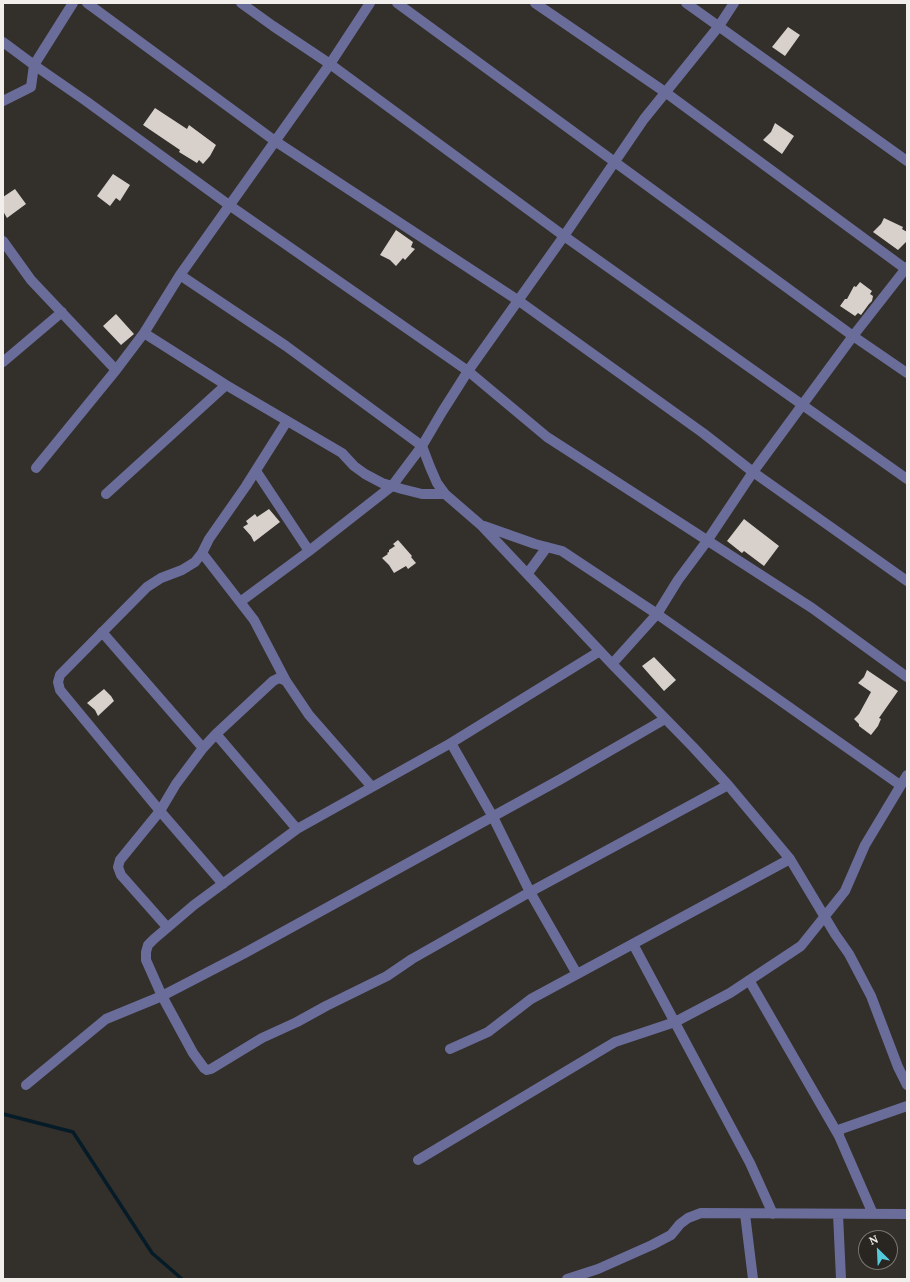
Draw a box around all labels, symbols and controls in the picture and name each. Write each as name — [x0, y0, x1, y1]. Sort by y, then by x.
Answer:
north arrow — [858, 1230, 898, 1270]
text: N — [867, 1232, 880, 1248]

